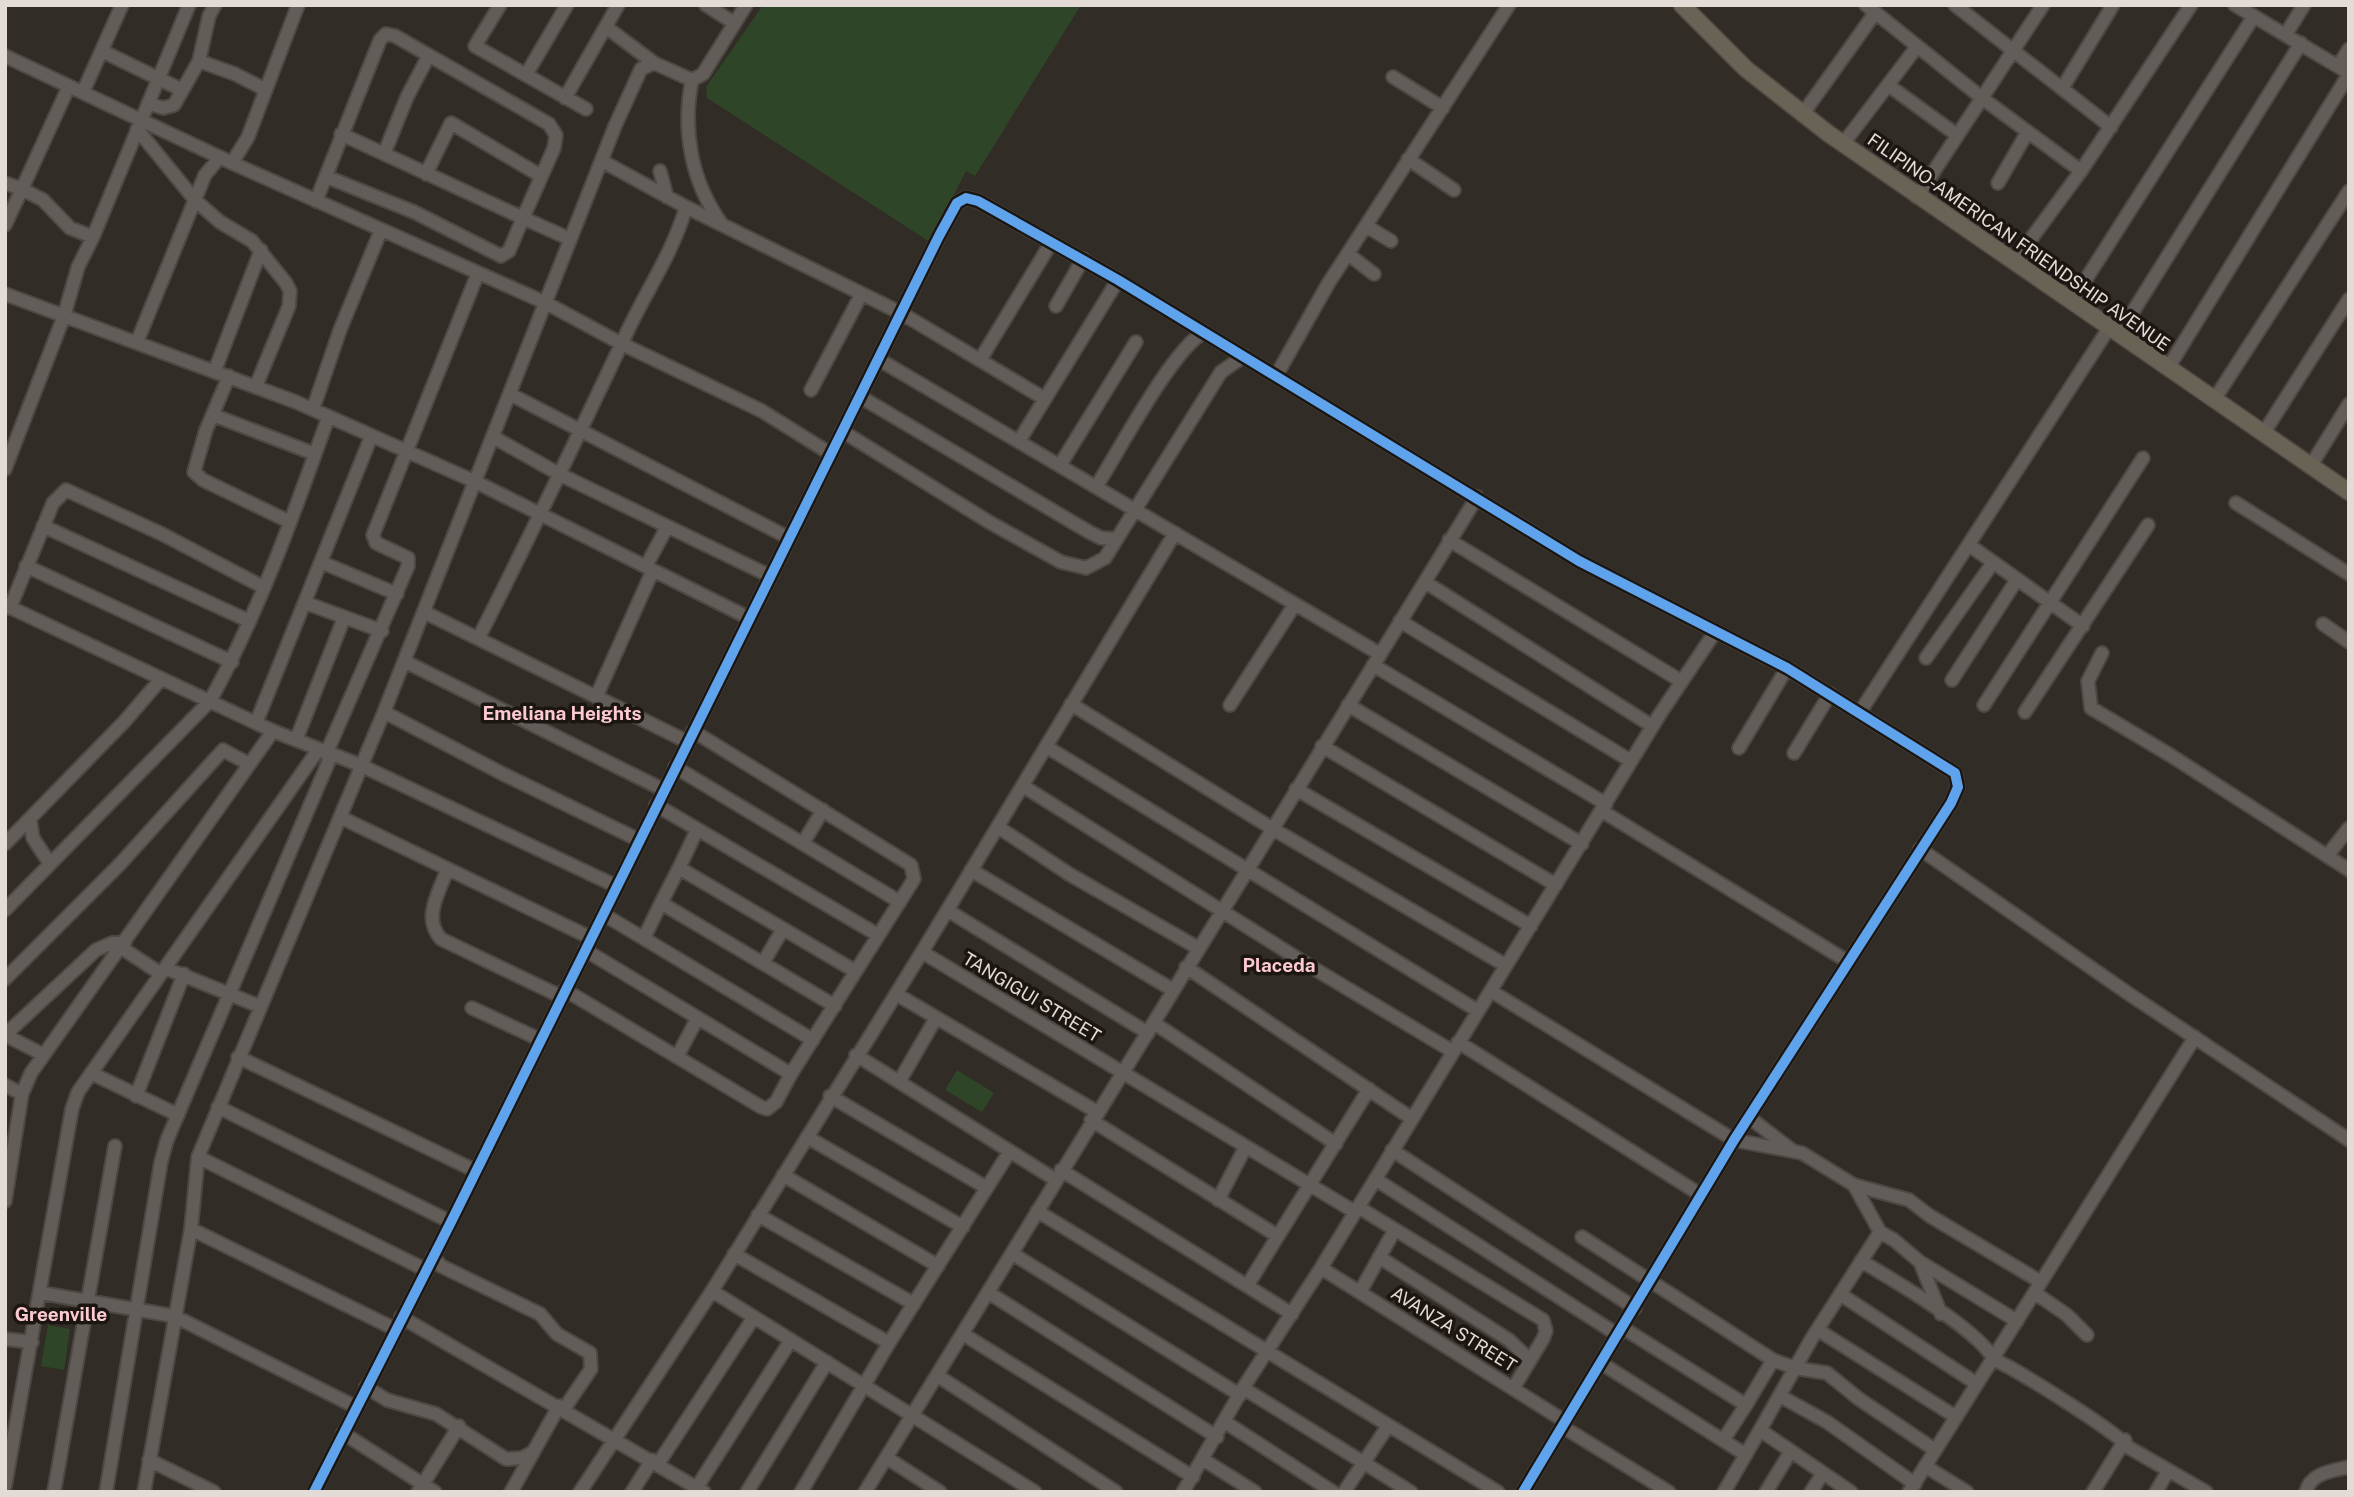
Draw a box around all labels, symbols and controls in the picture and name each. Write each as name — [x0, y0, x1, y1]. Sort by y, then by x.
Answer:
street label: FILIPINO-AMERICAN FRIENDSHIP AVENUE — [1864, 129, 2174, 355]
district label: Emeliana Heights — [482, 702, 642, 724]
street label: TANGIGUI STREET — [959, 948, 1105, 1047]
district label: Placeda — [1243, 954, 1315, 976]
street label: AVANZA STREET — [1387, 1282, 1521, 1376]
district label: Greenville — [15, 1303, 107, 1325]

